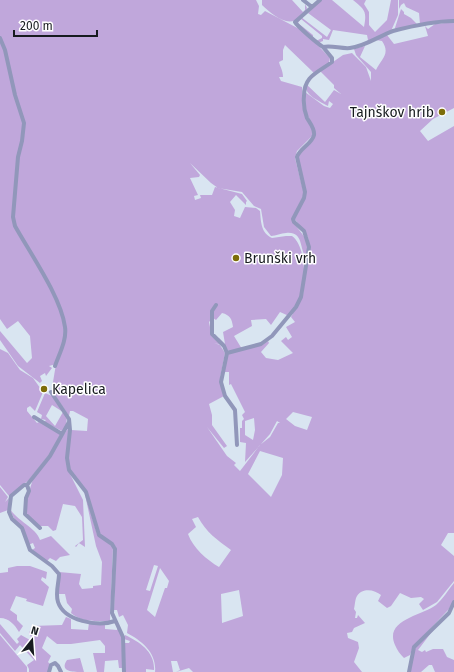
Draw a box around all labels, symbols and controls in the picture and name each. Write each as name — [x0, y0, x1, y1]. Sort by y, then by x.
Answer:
scale bar — [14, 12, 97, 38]
text: 200 m — [20, 19, 53, 33]
place label: Tajnškov hrib — [350, 104, 434, 121]
marker: Tajnškov hrib — [437, 107, 447, 117]
place label: Brunški vrh — [244, 250, 316, 267]
marker: Brunški vrh — [231, 253, 241, 263]
place label: Kapelica — [52, 381, 106, 398]
marker: Kapelica — [39, 384, 49, 394]
north arrow — [12, 620, 52, 660]
text: N — [29, 624, 40, 638]

